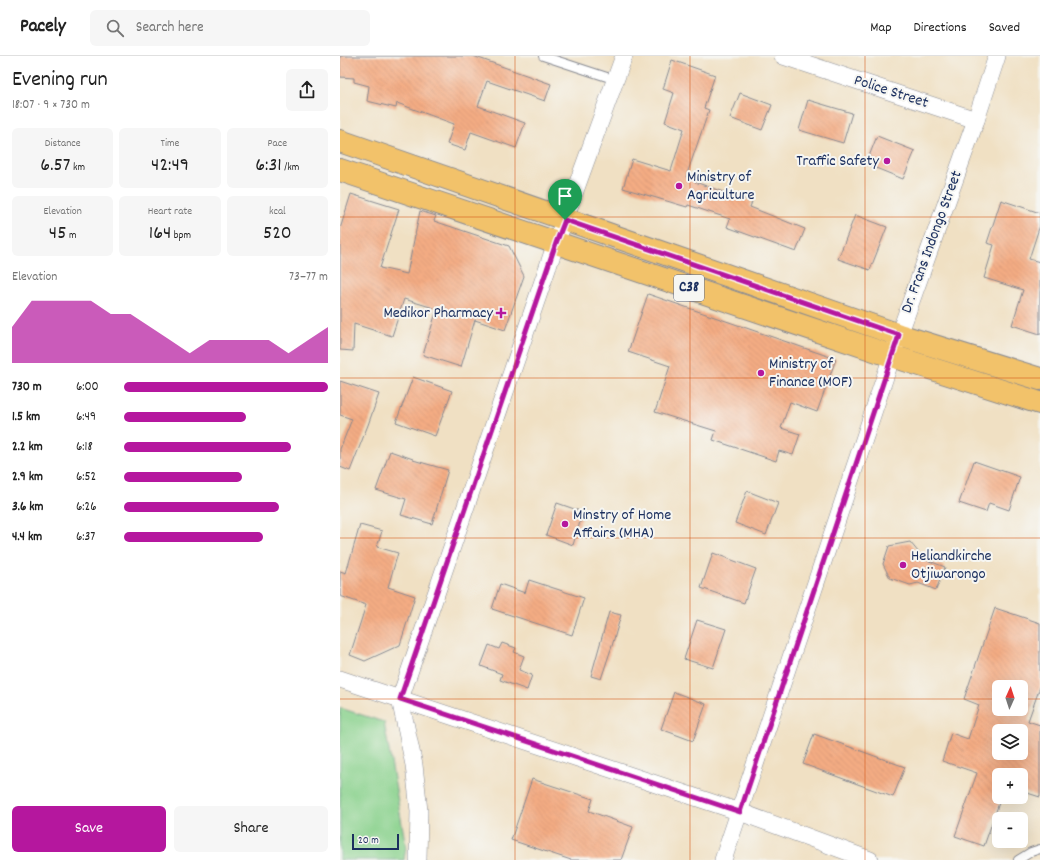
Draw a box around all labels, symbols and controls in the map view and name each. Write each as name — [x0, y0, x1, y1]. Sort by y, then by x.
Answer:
search box — [90, 10, 370, 46]
text: Pacely — [20, 14, 66, 41]
icon: search — [104, 17, 126, 39]
text: Search here — [136, 17, 204, 39]
text: Map — [870, 18, 892, 38]
text: Directions — [914, 18, 967, 38]
text: Saved — [989, 18, 1020, 38]
text: Evening run — [12, 65, 108, 96]
button: share — [286, 69, 328, 111]
street label: Police Street — [851, 69, 931, 115]
text: 18:07 · 9 × 730 m — [12, 96, 90, 115]
text: Distance — [45, 136, 81, 152]
text: Time — [161, 136, 179, 152]
text: Pace — [268, 136, 287, 152]
place label: Traffic Safety — [796, 150, 880, 173]
text: 6.57 — [40, 152, 70, 180]
text: 42:49 — [151, 152, 189, 180]
text: 6:31 — [255, 152, 282, 180]
marker: Traffic Safety — [882, 156, 892, 166]
text: km — [70, 160, 85, 176]
text: /km — [282, 160, 299, 176]
place label: Ministry of Agriculture — [687, 166, 755, 207]
street label: Dr. Frans Indongo Street — [896, 168, 968, 316]
pin — [548, 179, 582, 220]
marker: Ministry of Agriculture — [674, 181, 684, 191]
icon: arrive — [554, 185, 576, 207]
text: Elevation — [44, 204, 82, 220]
text: Heart rate — [148, 204, 192, 220]
text: kcal — [269, 204, 286, 220]
text: 45 — [49, 220, 66, 248]
text: 164 — [149, 220, 171, 248]
text: 520 — [263, 220, 292, 248]
text: m — [66, 228, 76, 244]
text: bpm — [171, 228, 191, 244]
text: Elevation — [12, 268, 57, 287]
text: 73–77 m — [289, 268, 328, 287]
road number: C38 — [674, 275, 704, 301]
place label: Medikor Pharmacy — [383, 302, 494, 325]
marker: Medikor Pharmacy — [496, 308, 506, 318]
place label: Ministry of Finance (MOF) — [769, 353, 852, 394]
marker: Ministry of Finance (MOF) — [756, 368, 766, 378]
text: 730 m — [12, 378, 42, 397]
text: 6:00 — [76, 378, 99, 397]
text: 1.5 km — [12, 408, 40, 427]
text: 6:49 — [76, 408, 96, 427]
text: 2.2 km — [12, 438, 43, 457]
text: 6:18 — [76, 438, 93, 457]
text: 2.9 km — [12, 468, 43, 487]
text: 6:52 — [76, 468, 96, 487]
text: 3.6 km — [12, 498, 44, 517]
text: 6:26 — [76, 498, 97, 517]
place label: Minstry of Home Affairs (MHA) — [573, 504, 671, 545]
marker: Minstry of Home Affairs (MHA) — [560, 519, 570, 529]
text: 4.4 km — [12, 528, 42, 547]
text: 6:37 — [76, 528, 95, 547]
place label: Heliandkirche Otjiwarongo — [911, 545, 992, 586]
marker: Heliandkirche Otjiwarongo — [898, 560, 908, 570]
north arrow — [992, 680, 1028, 716]
map controls — [992, 680, 1028, 848]
button: layers — [992, 724, 1028, 760]
button: + — [992, 768, 1028, 804]
button: Save — [12, 806, 166, 852]
button: Share — [174, 806, 328, 852]
button: − — [992, 812, 1028, 848]
scale bar — [352, 832, 399, 851]
text: 20 m — [358, 833, 379, 849]

